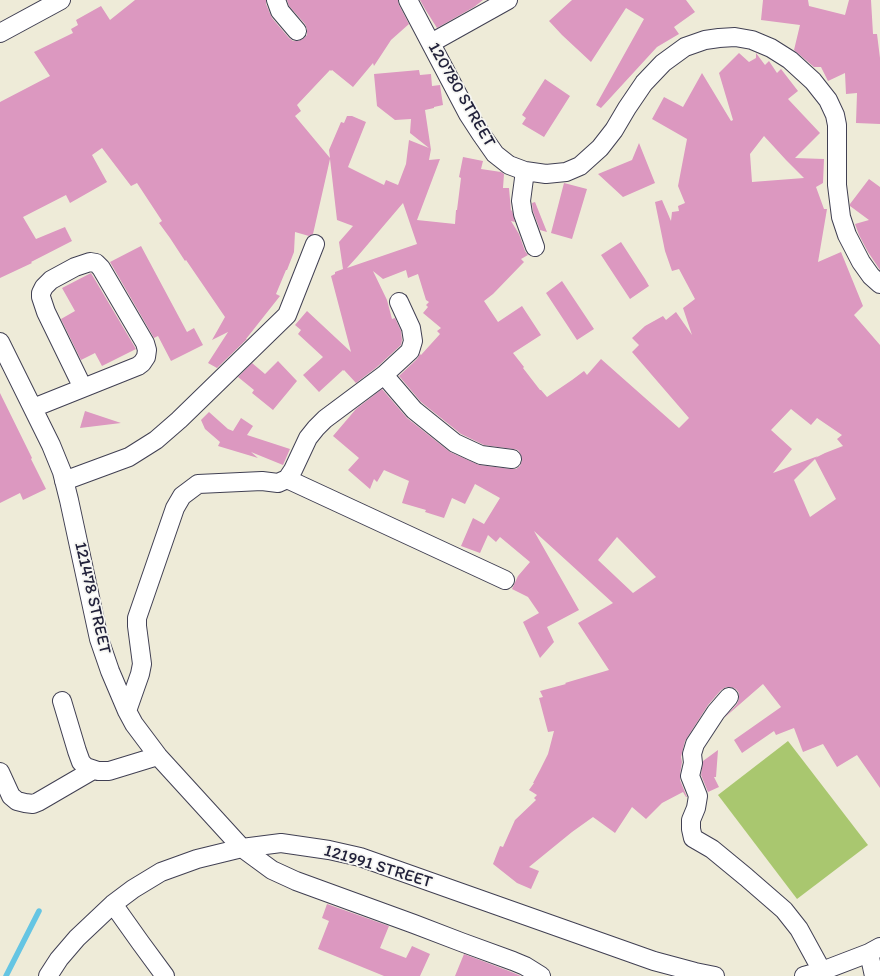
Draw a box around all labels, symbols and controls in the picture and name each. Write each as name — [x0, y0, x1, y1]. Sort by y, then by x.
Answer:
street label: 120780 STREET — [423, 39, 499, 151]
street label: 121478 STREET — [69, 540, 115, 656]
street label: 121991 STREET — [321, 841, 435, 893]

